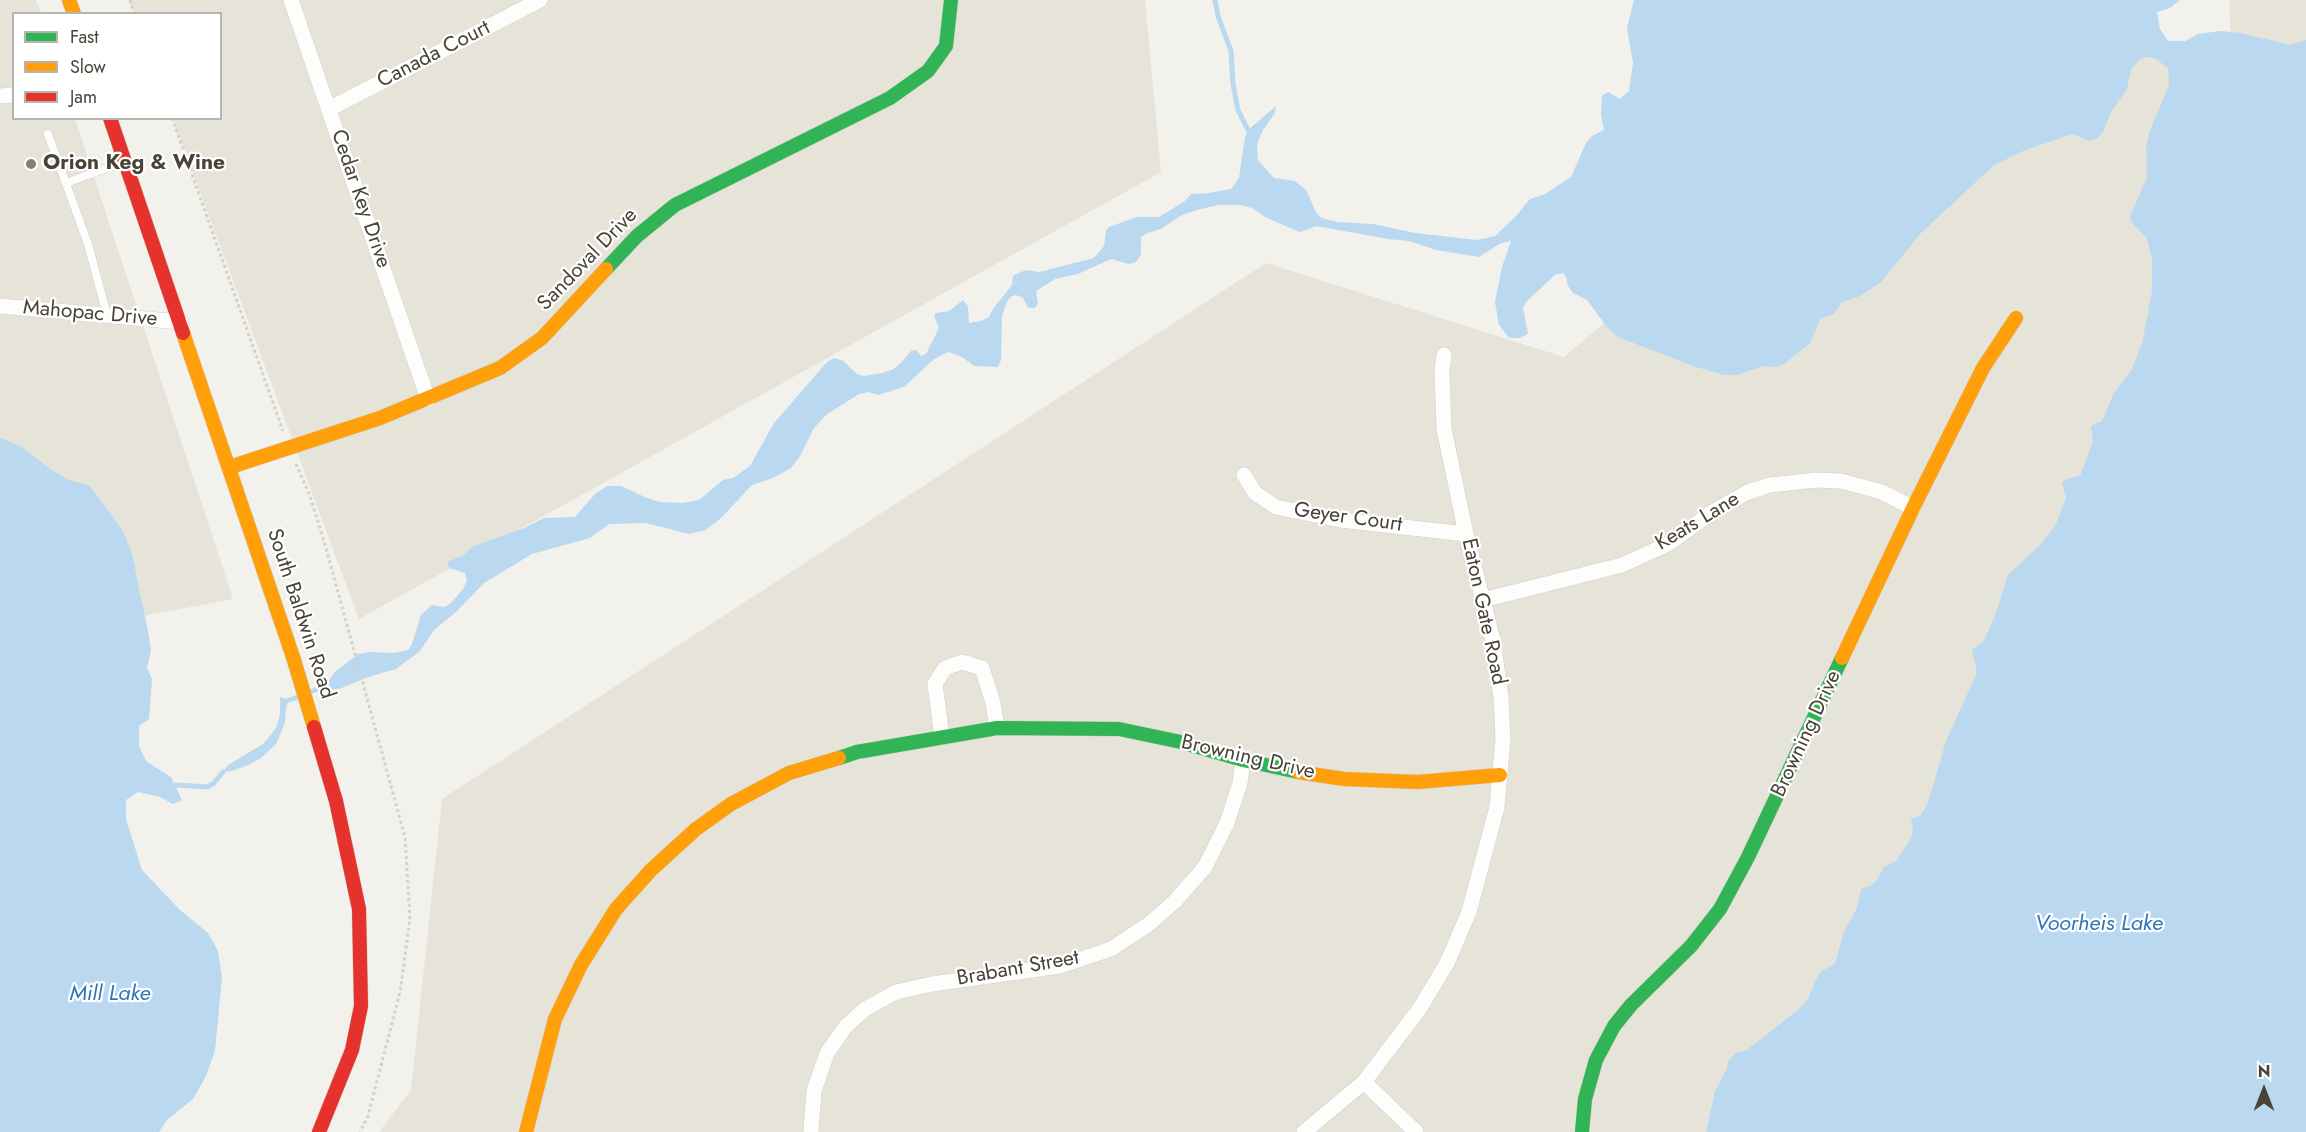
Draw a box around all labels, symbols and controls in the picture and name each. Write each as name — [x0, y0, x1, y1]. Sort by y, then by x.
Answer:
legend — [12, 12, 222, 120]
street label: Canada Court — [373, 16, 495, 94]
text: Fast — [70, 24, 99, 50]
text: Slow — [70, 54, 106, 80]
text: Jam — [70, 84, 97, 110]
street label: Cedar Key Drive — [325, 126, 395, 272]
place label: Orion Keg & Wine — [43, 151, 225, 177]
marker: Orion Keg & Wine — [24, 157, 38, 171]
street label: Sandoval Drive — [533, 203, 643, 317]
street label: Mahopac Drive — [22, 296, 158, 332]
street label: Keats Lane — [1652, 487, 1744, 557]
street label: Geyer Court — [1292, 498, 1404, 538]
street label: South Baldwin Road — [261, 526, 339, 702]
street label: Eaton Gate Road — [1455, 536, 1511, 688]
street label: Browning Drive — [1767, 667, 1847, 801]
street label: Browning Drive — [1179, 730, 1317, 786]
water label: Voorheis Lake — [2035, 912, 2163, 938]
street label: Brabant Street — [955, 946, 1081, 992]
water label: Mill Lake — [69, 982, 151, 1008]
north arrow — [2234, 1060, 2294, 1120]
text: N — [2258, 1060, 2270, 1083]

